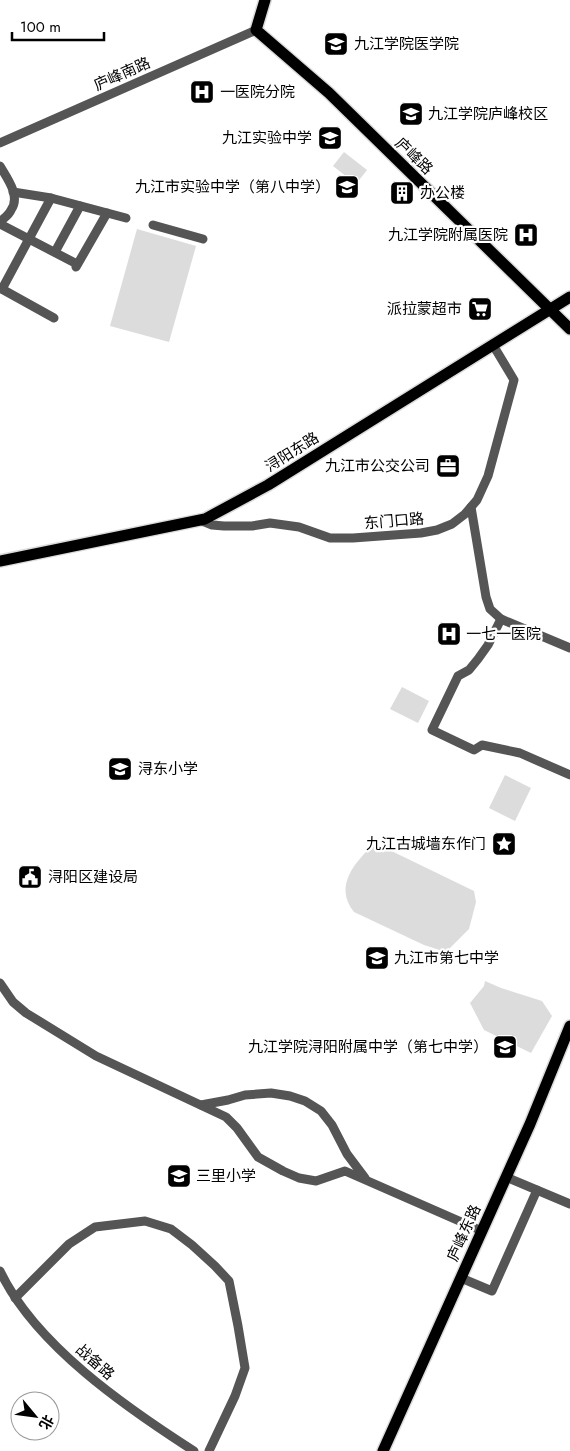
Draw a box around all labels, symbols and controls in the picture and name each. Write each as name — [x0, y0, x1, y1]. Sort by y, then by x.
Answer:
scale bar — [12, 10, 105, 42]
text: 100 m — [20, 16, 61, 38]
school or university icon: 九江学院医学院 — [323, 31, 349, 57]
place label: 九江学院医学院 — [354, 33, 459, 55]
street label: 庐峰南路 — [90, 52, 154, 96]
hospital icon: 一医院分院 — [189, 79, 215, 105]
place label: 一医院分院 — [220, 81, 295, 103]
school or university icon: 九江学院庐峰校区 — [398, 101, 424, 127]
place label: 九江学院庐峰校区 — [428, 103, 548, 125]
school or university icon: 九江实验中学 — [317, 125, 343, 151]
place label: 九江实验中学 — [222, 127, 312, 149]
street label: 庐峰路 — [390, 132, 438, 180]
school or university icon: 九江市实验中学（第八中学） — [334, 174, 360, 200]
place label: 九江市实验中学（第八中学） — [135, 176, 330, 198]
building icon: 办公楼 — [389, 180, 415, 206]
place label: 办公楼 — [420, 182, 465, 204]
hospital icon: 九江学院附属医院 — [513, 222, 539, 248]
place label: 九江学院附属医院 — [388, 224, 508, 246]
supermarket icon: 派拉蒙超市 — [467, 296, 493, 322]
place label: 派拉蒙超市 — [387, 298, 462, 320]
street label: 浔阳东路 — [261, 427, 323, 477]
office icon: 九江市公交公司 — [435, 453, 461, 479]
place label: 九江市公交公司 — [325, 455, 430, 477]
street label: 东门口路 — [363, 507, 425, 535]
hospital icon: 一七一医院 — [436, 621, 462, 647]
place label: 一七一医院 — [466, 623, 541, 645]
school or university icon: 浔东小学 — [107, 756, 133, 782]
place label: 浔东小学 — [138, 758, 198, 780]
place icon: 九江古城墙东作门 — [491, 831, 517, 857]
place label: 九江古城墙东作门 — [366, 833, 486, 855]
public building icon: 浔阳区建设局 — [17, 864, 43, 890]
place label: 浔阳区建设局 — [48, 866, 138, 888]
school or university icon: 九江市第七中学 — [364, 945, 390, 971]
place label: 九江市第七中学 — [394, 947, 499, 969]
school or university icon: 九江学院浔阳附属中学（第七中学） — [492, 1034, 518, 1060]
place label: 九江学院浔阳附属中学（第七中学） — [248, 1036, 488, 1058]
school or university icon: 三里小学 — [166, 1163, 192, 1189]
place label: 三里小学 — [196, 1165, 256, 1187]
street label: 庐峰东路 — [442, 1201, 486, 1265]
street label: 战备路 — [71, 1339, 119, 1385]
north arrow — [10, 1391, 60, 1441]
text: 北 — [34, 1411, 59, 1433]

